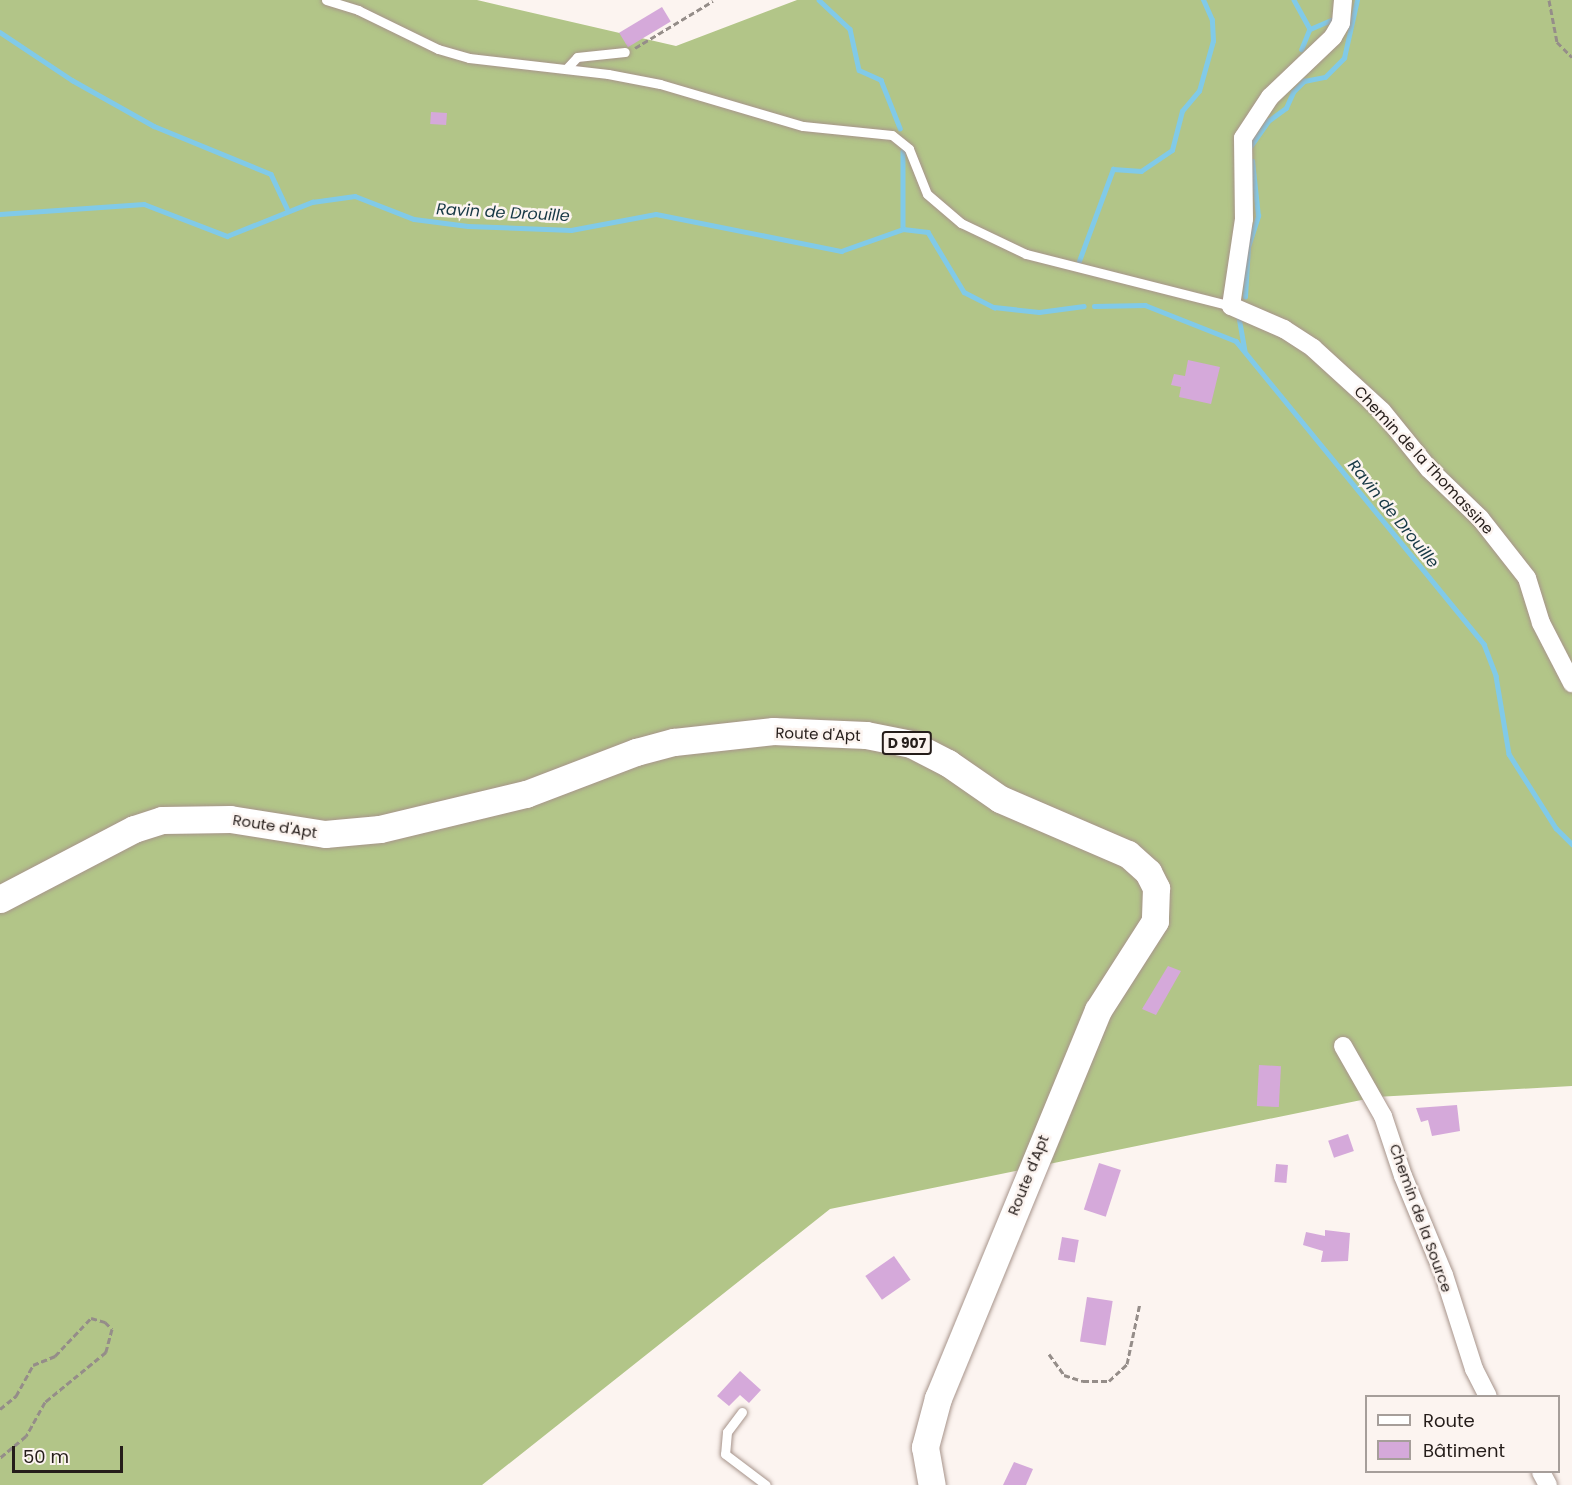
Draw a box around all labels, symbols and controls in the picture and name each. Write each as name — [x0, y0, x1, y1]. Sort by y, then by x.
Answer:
water label: Ravin de Drouille — [436, 200, 570, 226]
street label: Chemin de la Thomassine — [1351, 382, 1497, 538]
water label: Ravin de Drouille — [1344, 456, 1442, 572]
street label: Route d'Apt — [775, 724, 861, 744]
road number: D 907 — [882, 732, 932, 754]
street label: Route d'Apt — [231, 810, 319, 842]
street label: Route d'Apt — [1004, 1132, 1052, 1218]
street label: Chemin de la Source — [1386, 1141, 1456, 1295]
legend — [1365, 1395, 1560, 1473]
text: Route — [1423, 1408, 1475, 1433]
scale bar — [15, 1434, 126, 1472]
text: Bâtiment — [1423, 1438, 1505, 1463]
text: 50 m — [23, 1444, 69, 1469]

